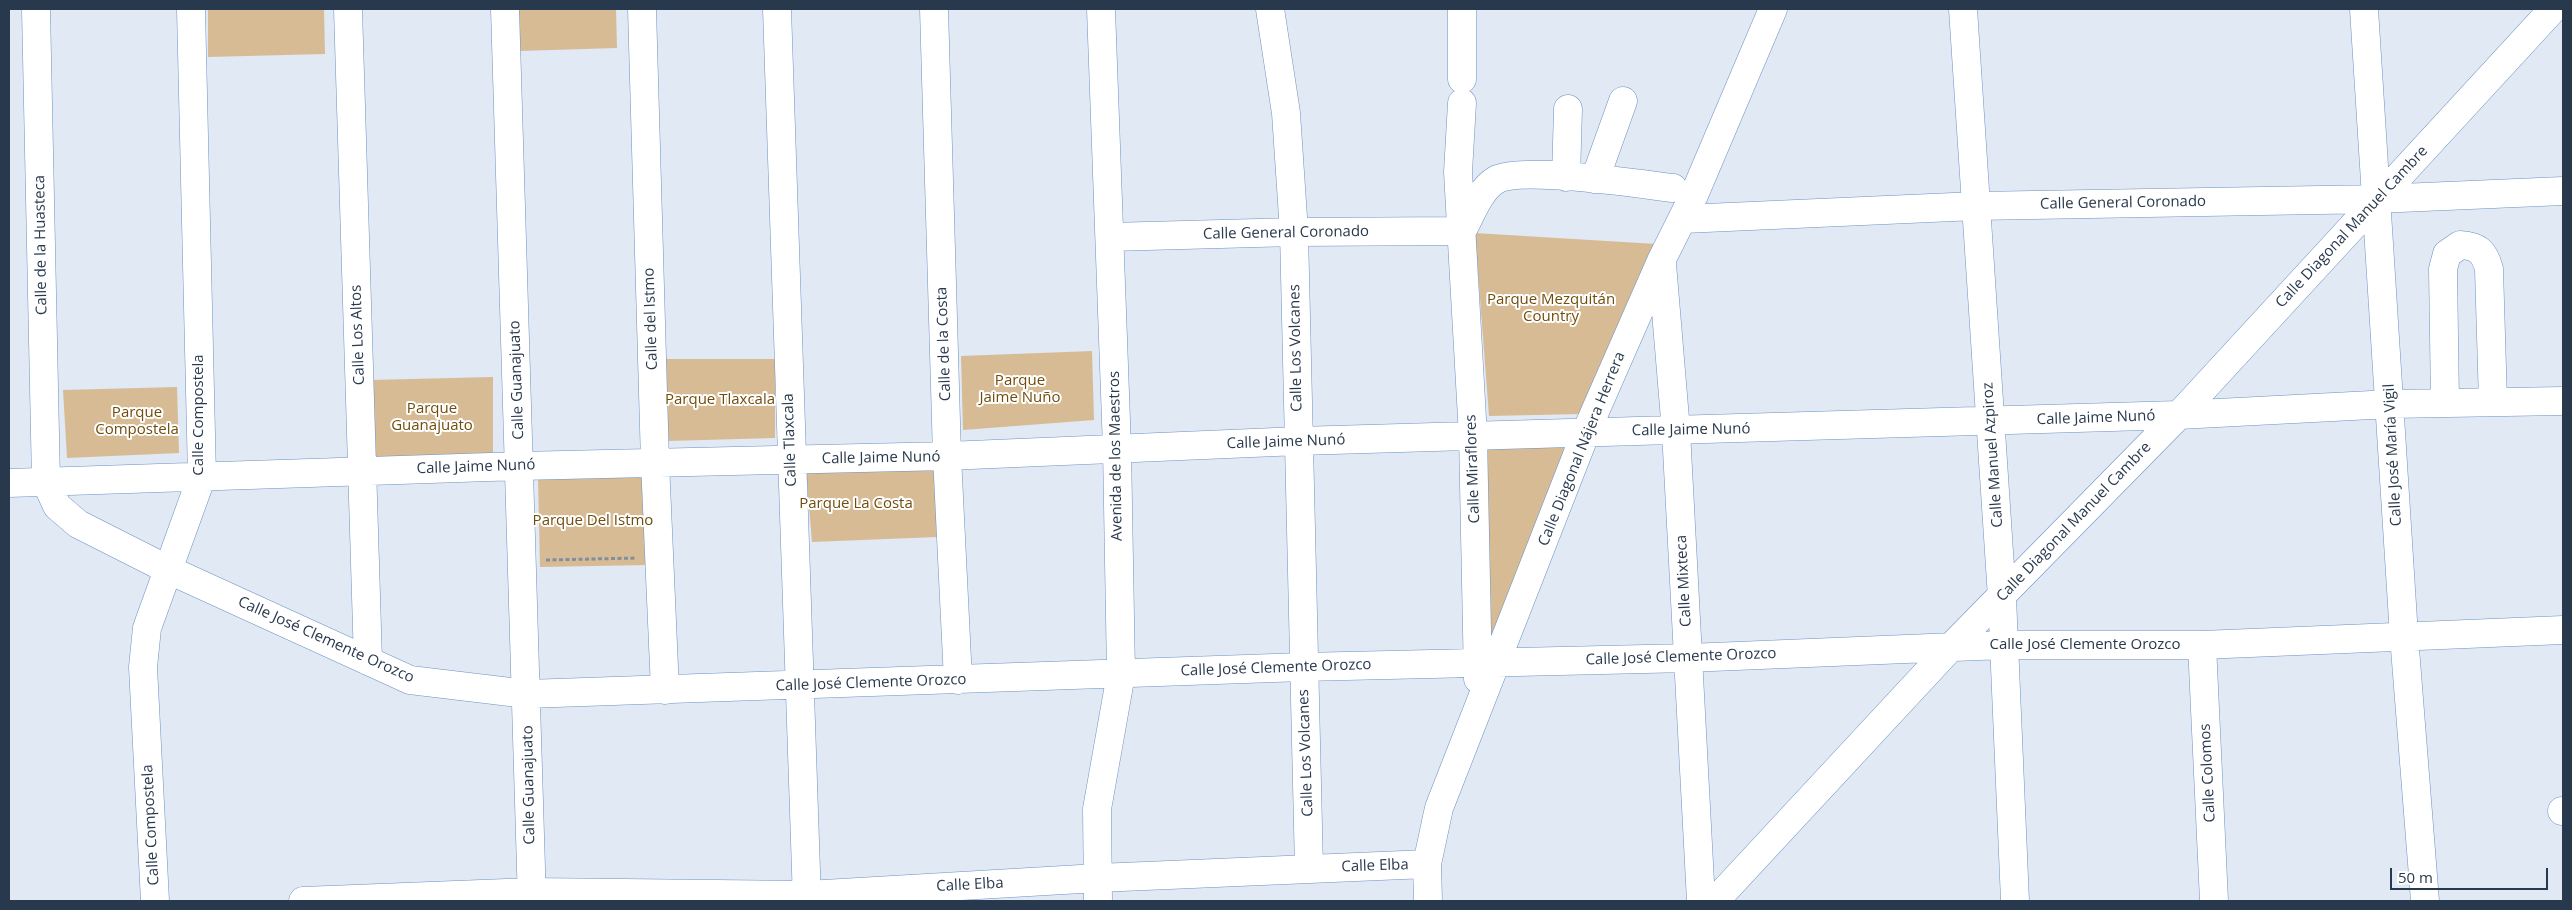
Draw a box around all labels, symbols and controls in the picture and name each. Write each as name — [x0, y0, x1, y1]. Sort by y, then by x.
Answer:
street label: Calle Diagonal Manuel Cambre — [2272, 142, 2432, 312]
street label: Calle de la Huasteca — [31, 175, 51, 315]
street label: Calle General Coronado — [2040, 193, 2206, 213]
street label: Calle General Coronado — [1203, 223, 1369, 243]
street label: Calle del Istmo — [640, 267, 662, 371]
street label: Calle Los Volcanes — [1286, 284, 1306, 412]
street label: Calle Los Altos — [347, 285, 369, 385]
street label: Calle de la Costa — [933, 286, 955, 402]
park label: Parque Mezquitán Country — [1487, 291, 1615, 326]
street label: Calle Guanajuato — [506, 320, 528, 440]
street label: Calle Diagonal Nájera Herrera — [1535, 349, 1629, 549]
street label: Calle Compostela — [190, 354, 208, 476]
street label: Avenida de los Maestros — [1106, 371, 1126, 541]
park label: Parque Jaime Nuño — [979, 372, 1061, 407]
street label: Calle Manuel Azpiroz — [1979, 382, 2007, 528]
street label: Calle José María Vigil — [2380, 383, 2406, 527]
park label: Parque Tlaxcala — [665, 391, 775, 409]
street label: Calle Tlaxcala — [779, 393, 801, 487]
park label: Parque Guanajuato — [391, 400, 473, 435]
park label: Parque Compostela — [95, 404, 179, 439]
street label: Calle Jaime Nunó — [2036, 407, 2156, 429]
street label: Calle Miraflores — [1462, 414, 1484, 524]
street label: Calle Jaime Nunó — [1631, 420, 1751, 440]
street label: Calle Jaime Nunó — [1226, 431, 1346, 453]
street label: Calle Diagonal Manuel Cambre — [1993, 438, 2155, 606]
street label: Calle Jaime Nunó — [821, 448, 941, 468]
street label: Calle Jaime Nunó — [416, 456, 536, 478]
park label: Parque La Costa — [799, 495, 913, 513]
park label: Parque Del Istmo — [533, 512, 653, 530]
street label: Calle Mixteca — [1673, 535, 1695, 627]
street label: Calle José Clemente Orozco — [235, 593, 417, 687]
street label: Calle José Clemente Orozco — [1989, 636, 2181, 654]
street label: Calle José Clemente Orozco — [1585, 645, 1777, 669]
street label: Calle José Clemente Orozco — [1180, 656, 1372, 680]
street label: Calle José Clemente Orozco — [775, 671, 967, 695]
street label: Calle Los Volcanes — [1295, 689, 1317, 817]
street label: Calle Colomos — [2196, 723, 2220, 823]
street label: Calle Guanajuato — [519, 725, 539, 845]
street label: Calle Compostela — [139, 764, 163, 886]
street label: Calle Elba — [1341, 856, 1409, 876]
scale bar — [2392, 858, 2550, 890]
text: 50 m — [2398, 867, 2433, 887]
street label: Calle Elba — [936, 874, 1004, 896]

